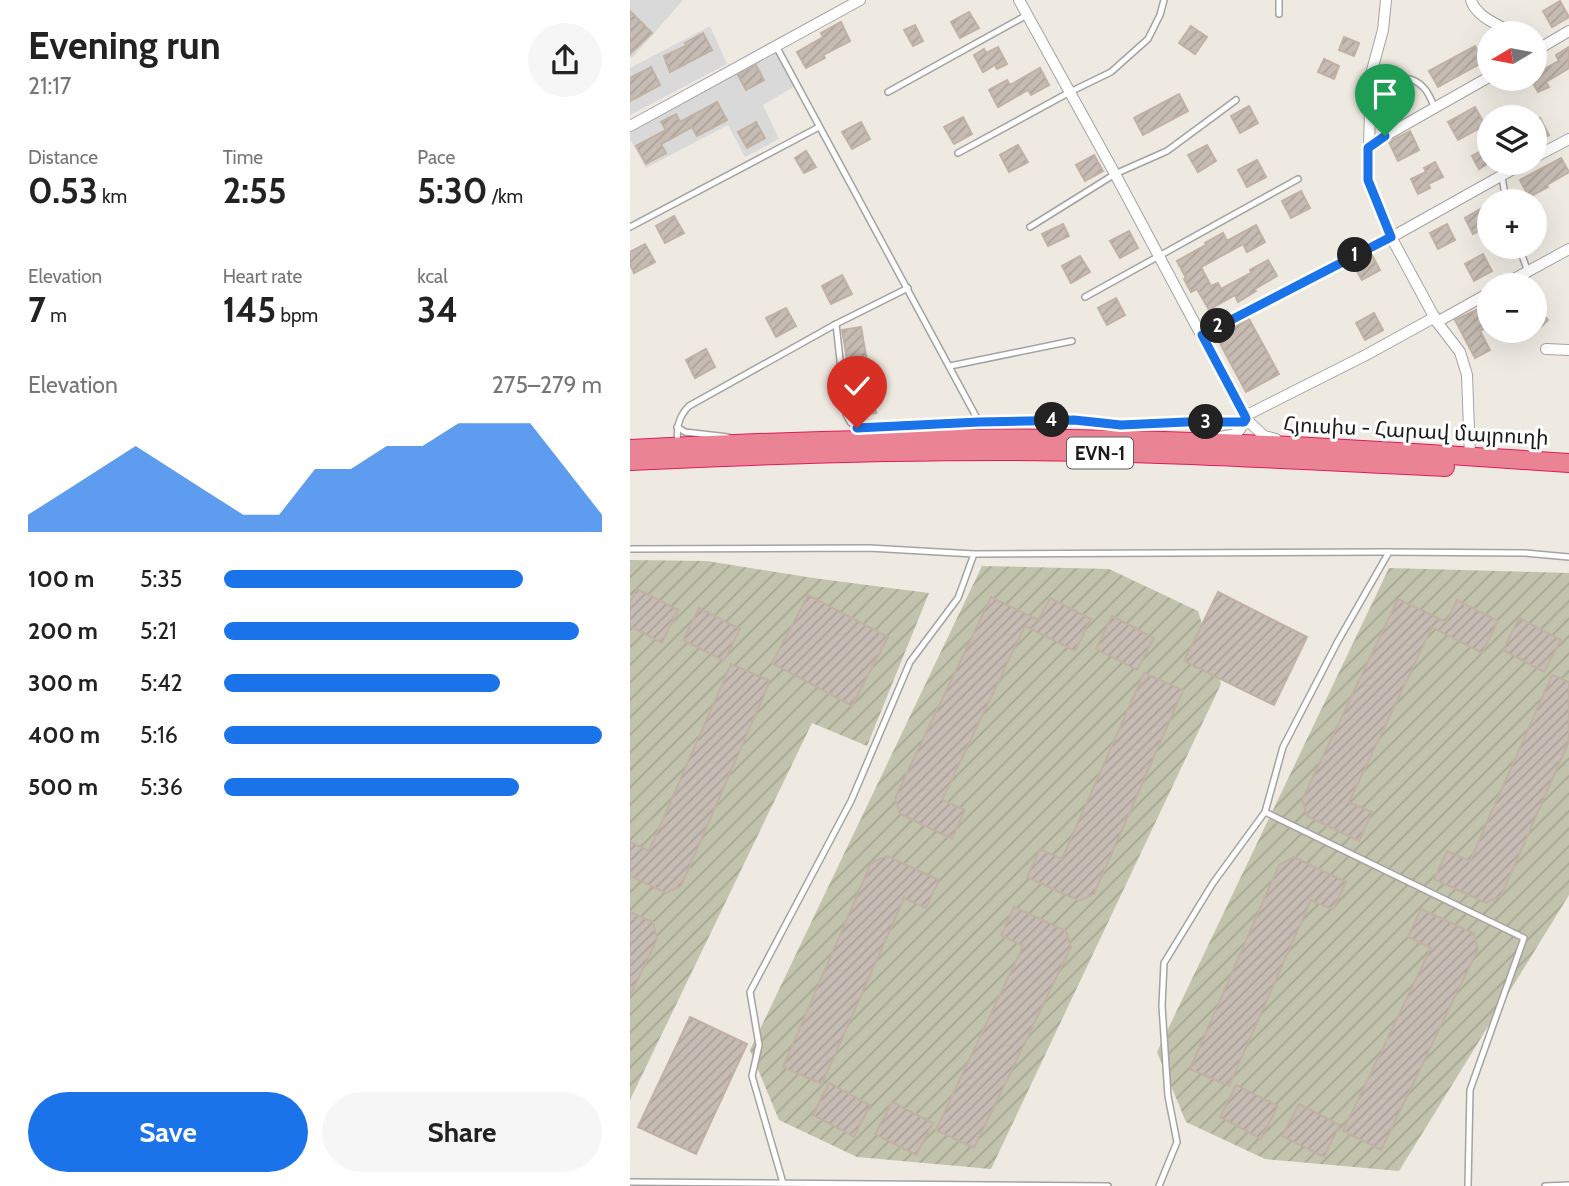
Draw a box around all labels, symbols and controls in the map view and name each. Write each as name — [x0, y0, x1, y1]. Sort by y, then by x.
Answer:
north arrow — [1477, 21, 1547, 91]
map controls — [1477, 21, 1547, 343]
text: Evening run — [28, 22, 221, 69]
button: share — [528, 23, 602, 97]
pin — [1355, 64, 1415, 136]
text: 21:17 — [28, 72, 71, 100]
icon: arrive — [1366, 75, 1404, 113]
button: layers — [1477, 105, 1547, 175]
text: Distance — [28, 146, 98, 169]
text: Time — [223, 146, 263, 169]
text: Pace — [417, 146, 455, 169]
text: 0.53 — [28, 169, 98, 212]
text: 2:55 — [223, 169, 287, 212]
text: 5:30 — [417, 169, 487, 212]
text: km — [98, 185, 127, 208]
text: /km — [487, 185, 523, 208]
button: + — [1477, 189, 1547, 259]
pin: 1 — [1338, 238, 1372, 272]
text: 1 — [1351, 243, 1358, 266]
text: Elevation — [28, 265, 102, 288]
text: Heart rate — [223, 265, 302, 288]
text: kcal — [417, 265, 448, 288]
button: − — [1477, 273, 1547, 343]
text: 7 — [28, 288, 46, 331]
text: 145 — [223, 288, 276, 331]
text: 34 — [417, 288, 458, 331]
text: m — [46, 304, 67, 327]
text: bpm — [276, 304, 318, 327]
pin: 2 — [1200, 308, 1236, 344]
text: 2 — [1212, 314, 1223, 337]
pin — [827, 356, 887, 428]
icon: check — [838, 367, 876, 405]
text: Elevation — [28, 371, 118, 399]
text: 275–279 m — [492, 371, 602, 399]
pin: 4 — [1034, 402, 1070, 438]
pin: 3 — [1188, 404, 1224, 440]
text: 4 — [1046, 408, 1057, 431]
text: 3 — [1200, 410, 1211, 433]
street label: Հյուսիս - Հարավ մայրուղի — [1283, 411, 1549, 450]
road number: EVN-1 — [1067, 437, 1133, 468]
text: 100 m — [28, 565, 94, 593]
text: 5:35 — [140, 565, 182, 593]
text: 200 m — [28, 617, 98, 645]
text: 5:21 — [140, 617, 177, 645]
text: 300 m — [28, 669, 98, 697]
text: 5:42 — [140, 669, 183, 697]
text: 400 m — [28, 721, 100, 749]
text: 5:16 — [140, 721, 178, 749]
text: 500 m — [28, 773, 98, 801]
text: 5:36 — [140, 773, 183, 801]
button: Save — [28, 1092, 308, 1172]
button: Share — [322, 1092, 602, 1172]

